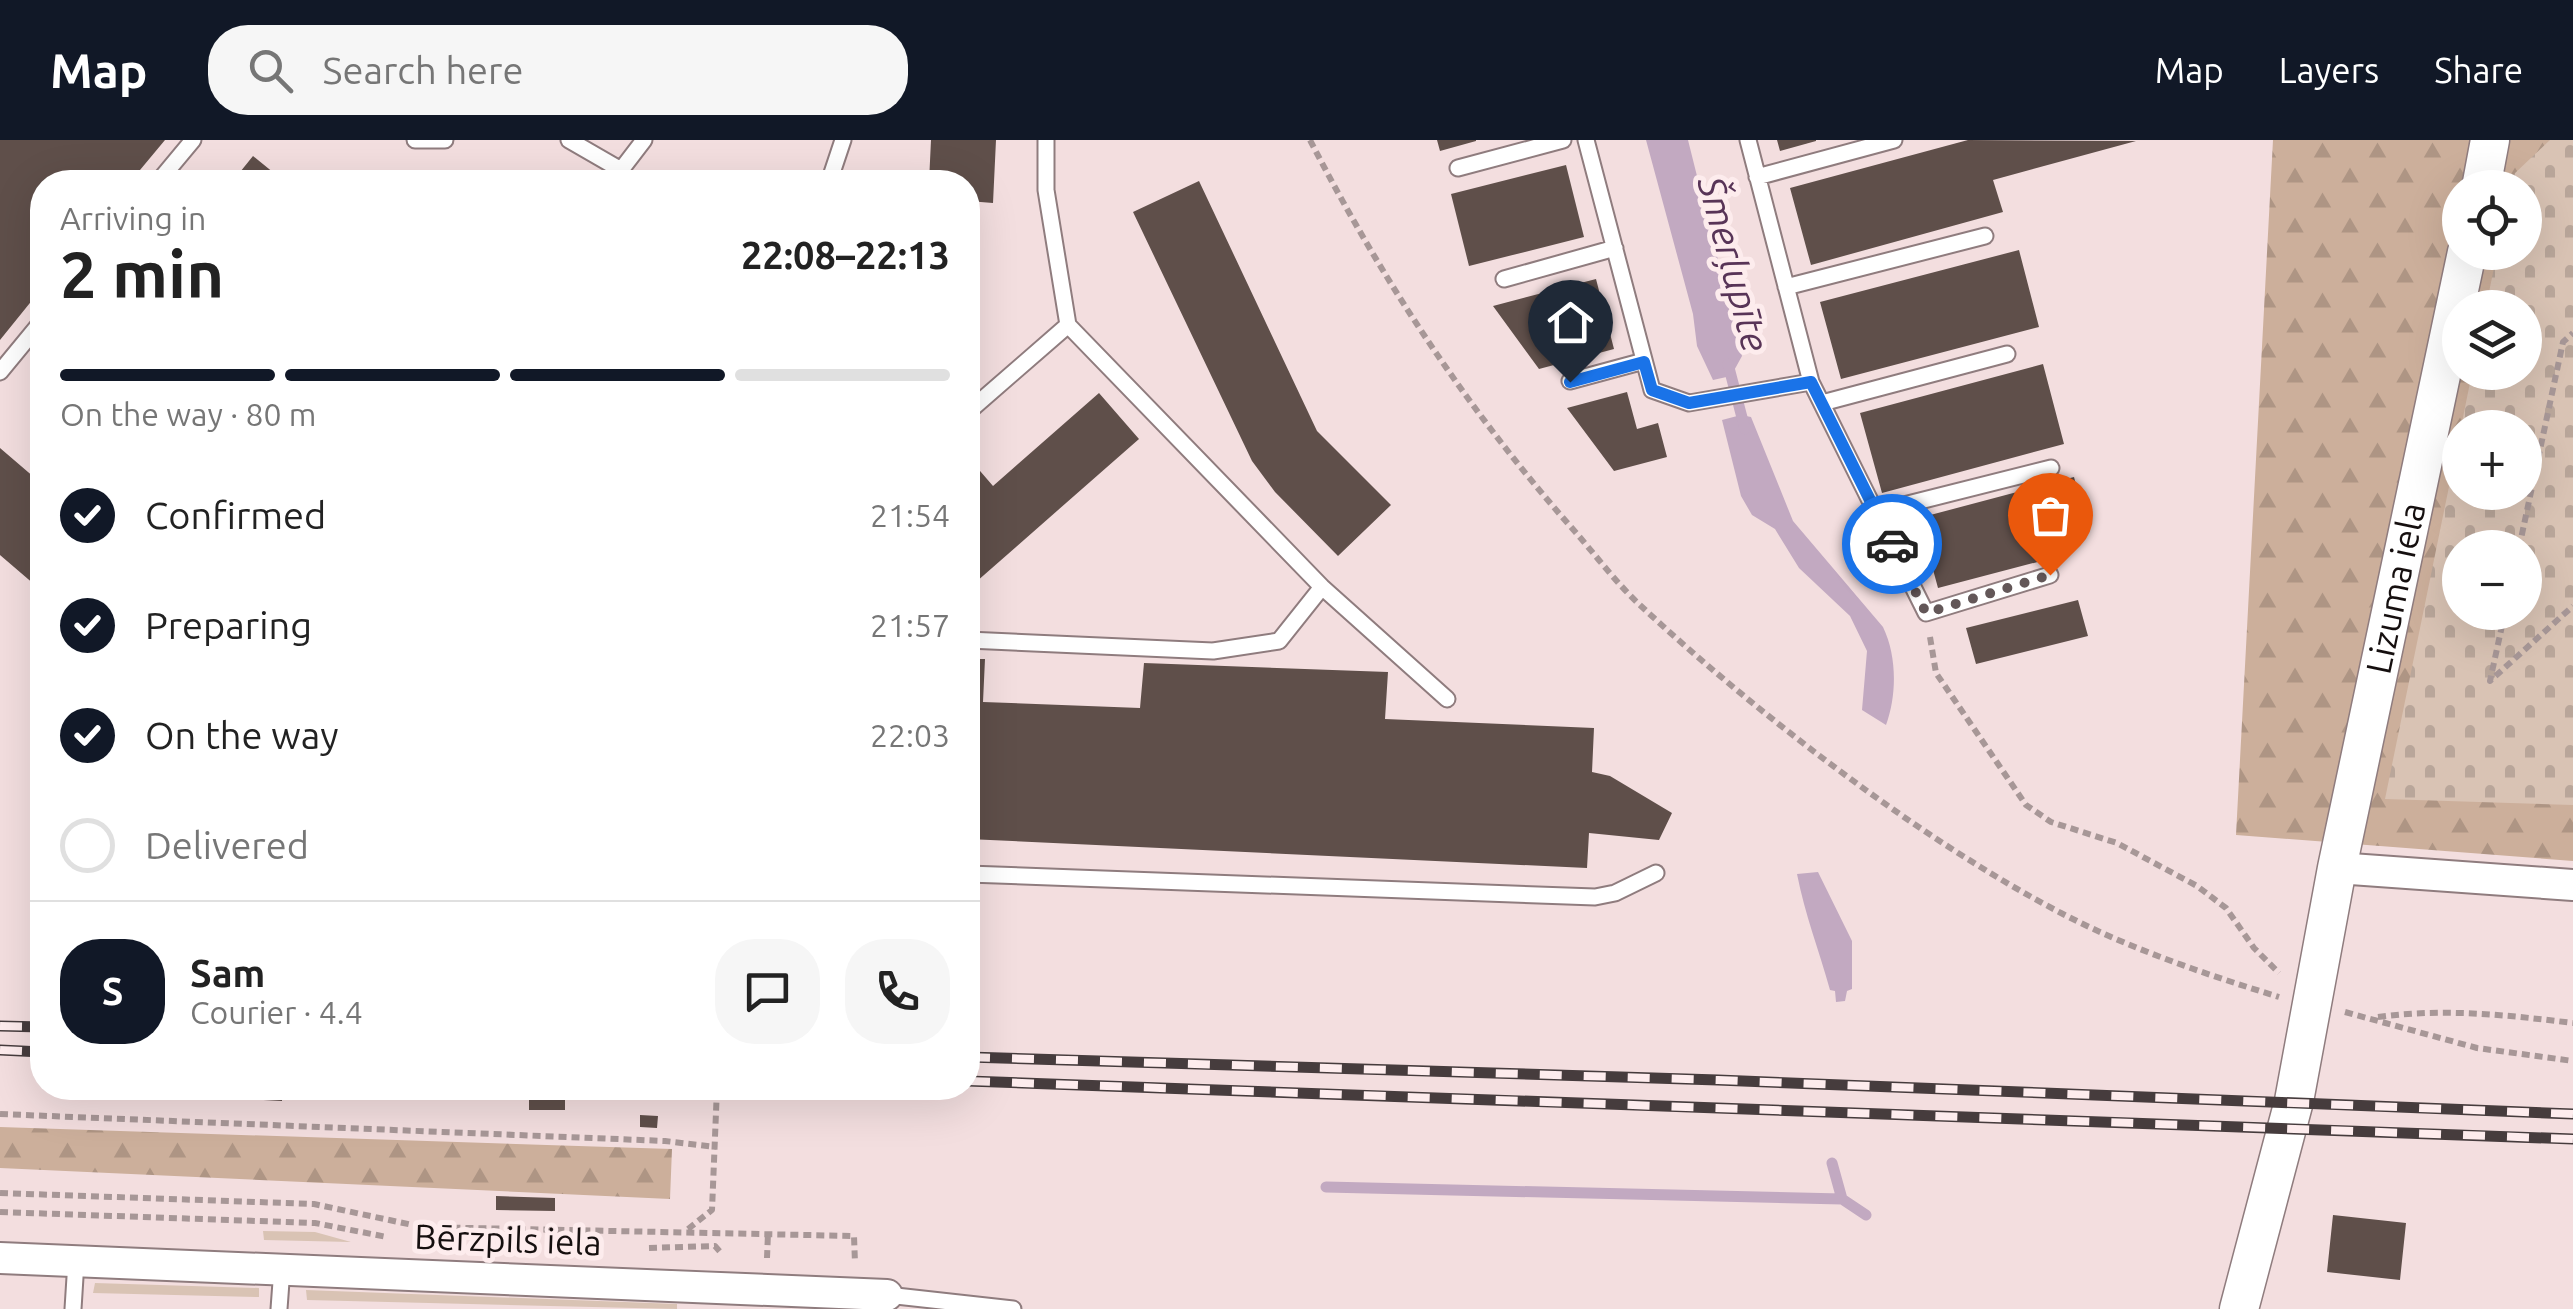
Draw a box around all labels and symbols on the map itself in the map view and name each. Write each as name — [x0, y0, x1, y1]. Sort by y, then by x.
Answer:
water label: Šmerļupīte — [1690, 171, 1777, 356]
pin — [1528, 280, 1613, 383]
pin — [2008, 473, 2093, 576]
courier — [1842, 494, 1942, 594]
street label: Lizuma iela — [2358, 499, 2433, 677]
street label: Bērzpils iela — [414, 1216, 602, 1262]

